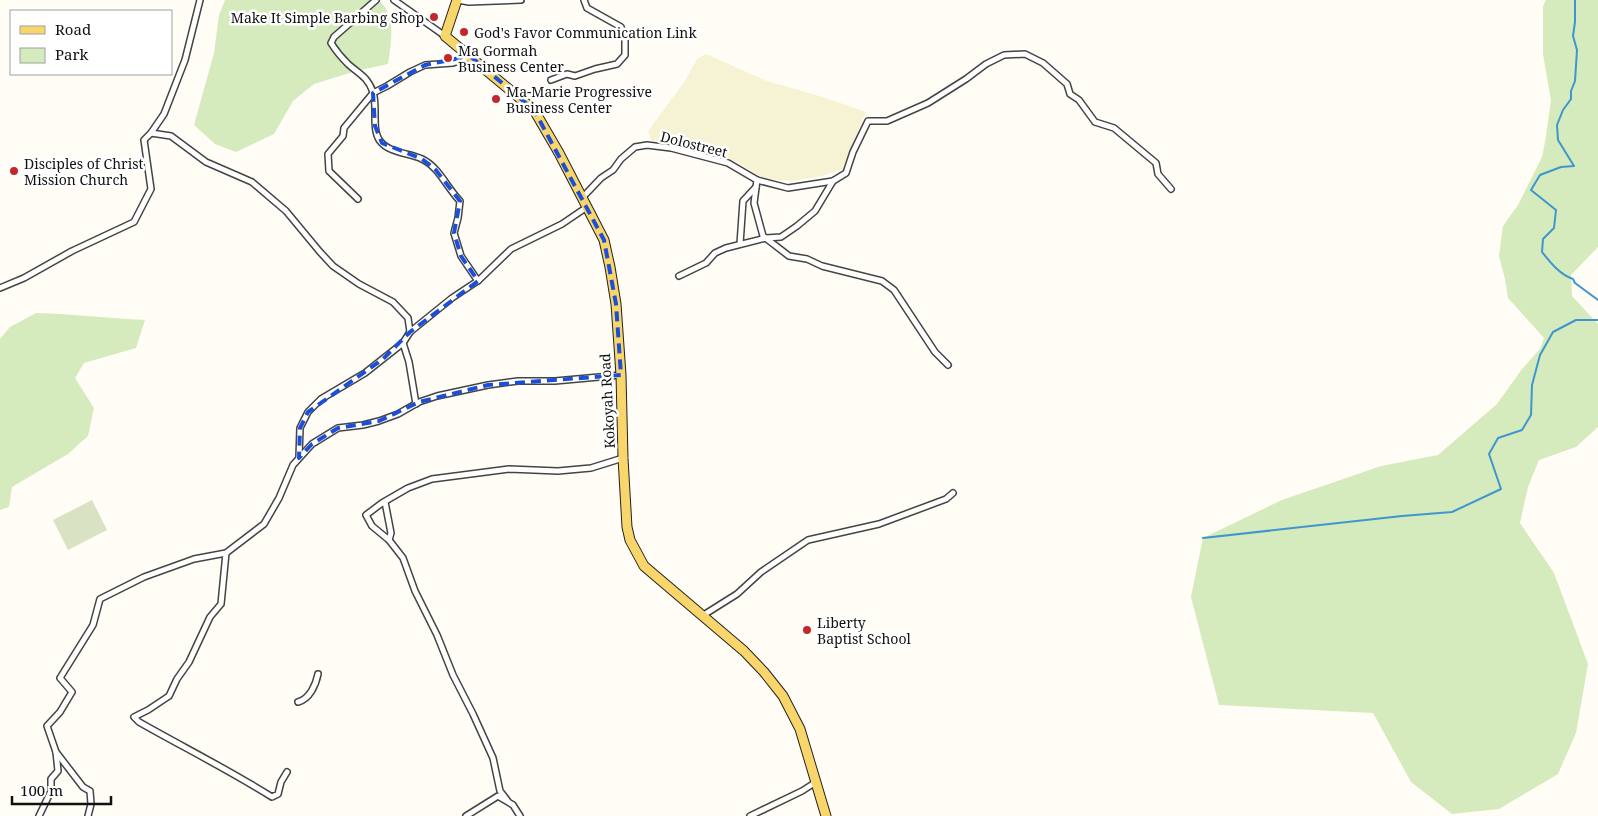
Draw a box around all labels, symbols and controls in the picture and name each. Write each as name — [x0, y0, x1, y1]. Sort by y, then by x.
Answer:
place label: Make It Simple Barbing Shop — [231, 8, 424, 27]
legend — [10, 10, 172, 75]
marker: Make It Simple Barbing Shop — [428, 11, 440, 23]
text: Road — [55, 19, 91, 39]
place label: God's Favor Communication Link — [474, 23, 697, 42]
marker: God's Favor Communication Link — [458, 26, 470, 38]
place label: Ma Gormah Business Center — [458, 41, 564, 76]
text: Park — [55, 44, 89, 64]
marker: Ma Gormah Business Center — [442, 52, 454, 64]
place label: Ma-Marie Progressive Business Center — [506, 82, 652, 117]
marker: Ma-Marie Progressive Business Center — [490, 93, 502, 105]
street label: Dolostreet — [659, 127, 730, 162]
place label: Disciples of Christ Mission Church — [24, 154, 143, 189]
marker: Disciples of Christ Mission Church — [8, 165, 20, 177]
street label: Kokoyah Road — [595, 352, 619, 449]
place label: Liberty Baptist School — [817, 613, 911, 648]
marker: Liberty Baptist School — [801, 624, 813, 636]
scale bar — [12, 774, 111, 806]
text: 100 m — [20, 780, 63, 800]

